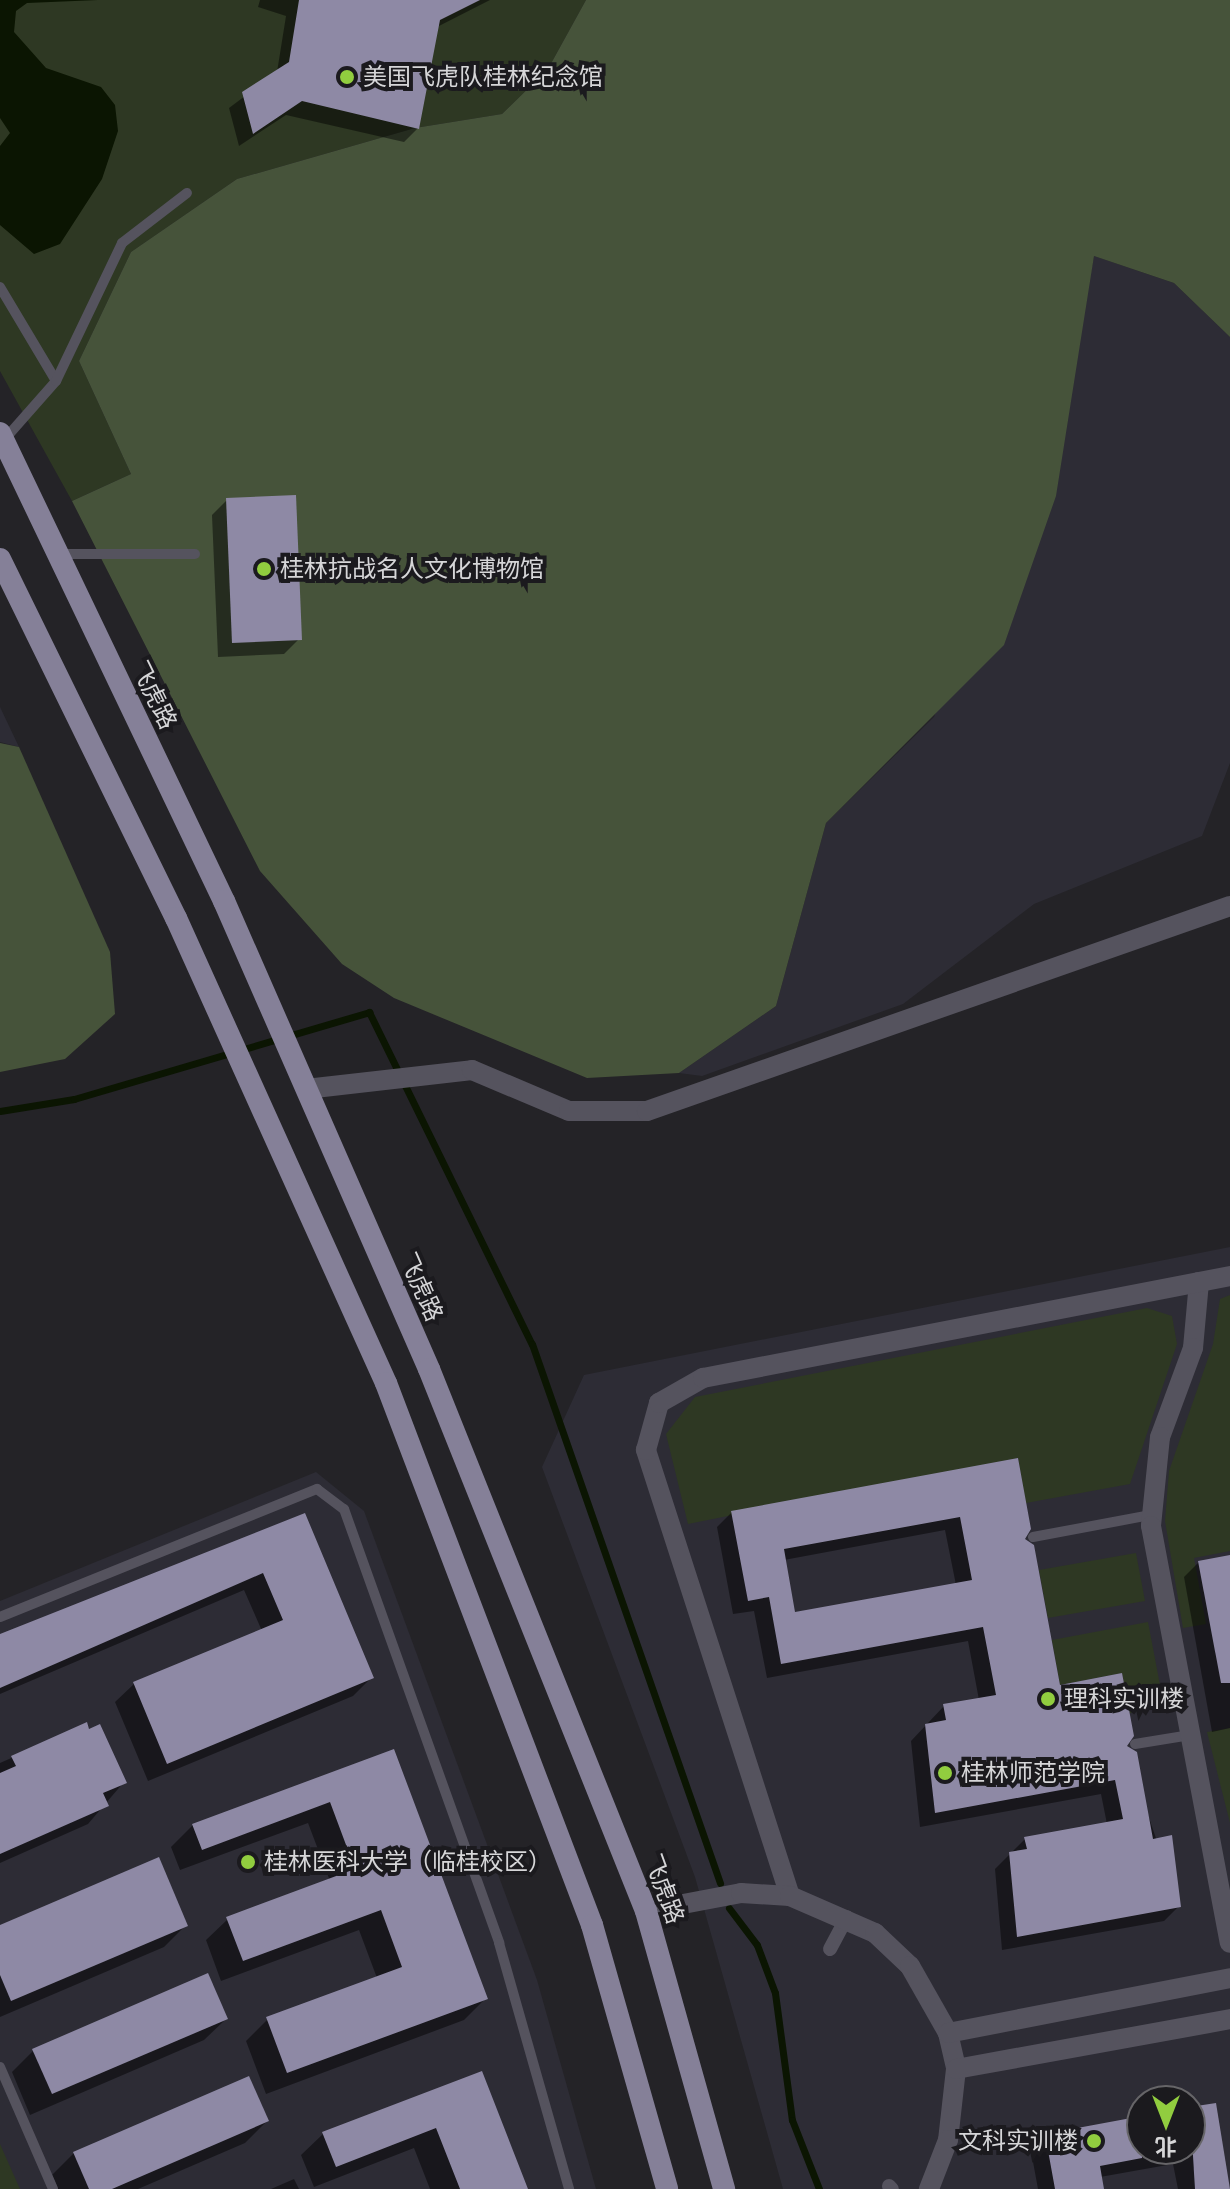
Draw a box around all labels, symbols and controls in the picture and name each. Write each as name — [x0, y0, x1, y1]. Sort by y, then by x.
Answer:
place label: 美国飞虎队桂林纪念馆 — [363, 63, 603, 91]
marker: 美国飞虎队桂林纪念馆 — [338, 68, 356, 86]
place label: 桂林抗战名人文化博物馆 — [280, 555, 544, 583]
marker: 桂林抗战名人文化博物馆 — [255, 560, 273, 578]
street label: 飞虎路 — [125, 656, 183, 734]
street label: 飞虎路 — [393, 1248, 449, 1326]
place label: 理科实训楼 — [1064, 1685, 1184, 1713]
marker: 理科实训楼 — [1039, 1690, 1057, 1708]
place label: 桂林师范学院 — [961, 1759, 1105, 1787]
marker: 桂林师范学院 — [936, 1764, 954, 1782]
place label: 桂林医科大学（临桂校区） — [264, 1848, 552, 1876]
street label: 飞虎路 — [638, 1850, 690, 1928]
marker: 桂林医科大学（临桂校区） — [239, 1853, 257, 1871]
north arrow — [1126, 2085, 1206, 2165]
place label: 文科实训楼 — [958, 2127, 1078, 2155]
marker: 文科实训楼 — [1085, 2132, 1103, 2150]
text: 北 — [1155, 2134, 1177, 2160]

